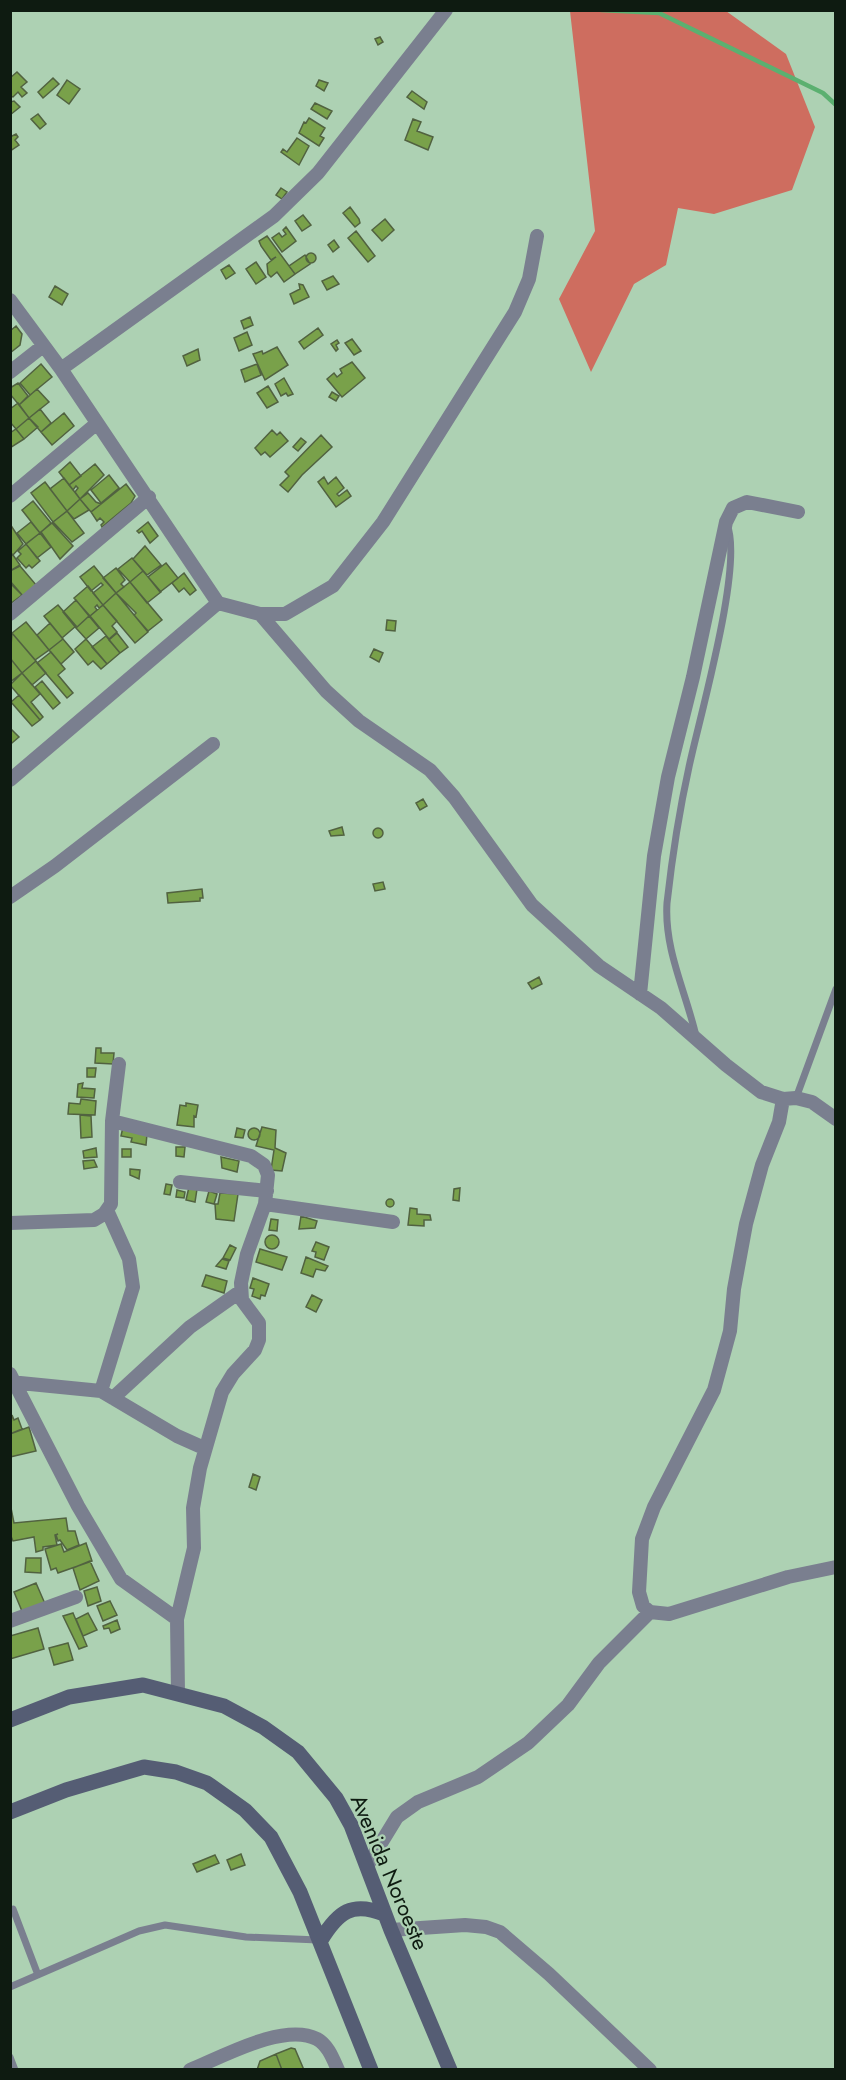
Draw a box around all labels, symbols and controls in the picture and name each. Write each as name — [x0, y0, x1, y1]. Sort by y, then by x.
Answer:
street label: Avenida Noroeste — [343, 1789, 437, 1955]

